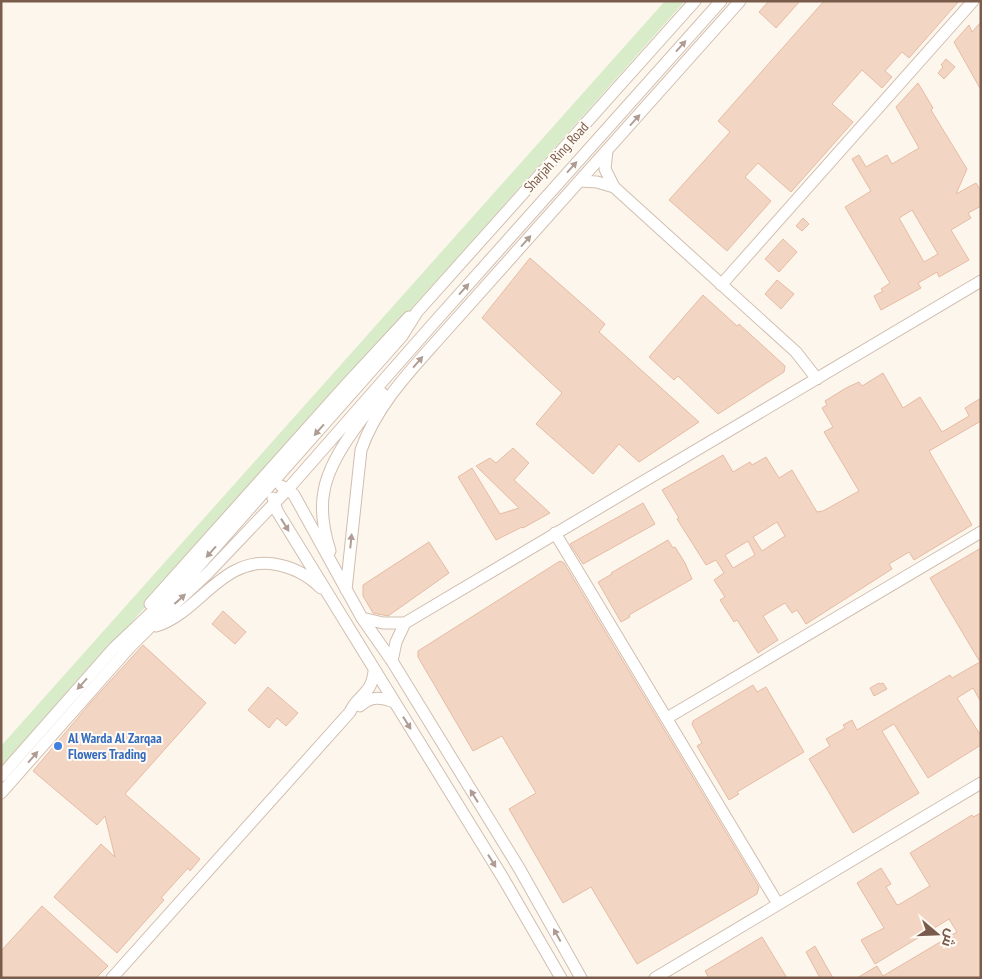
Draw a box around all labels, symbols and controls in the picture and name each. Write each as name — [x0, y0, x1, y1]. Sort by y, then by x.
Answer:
one-way arrow — [675, 41, 687, 53]
one-way arrow — [629, 114, 641, 126]
street label: Sharjah Ring Road — [520, 118, 592, 196]
one-way arrow — [567, 161, 578, 174]
one-way arrow — [521, 234, 532, 247]
one-way arrow — [458, 283, 470, 295]
one-way arrow — [413, 356, 424, 369]
one-way arrow — [313, 423, 324, 436]
one-way arrow — [281, 518, 290, 531]
one-way arrow — [347, 533, 355, 549]
one-way arrow — [205, 545, 217, 557]
one-way arrow — [173, 594, 186, 605]
one-way arrow — [76, 678, 88, 690]
one-way arrow — [402, 716, 411, 729]
place label: Al Warda Al Zarqaa Flowers Trading — [67, 729, 162, 763]
marker: Al Warda Al Zarqaa Flowers Trading — [52, 740, 64, 752]
one-way arrow — [28, 750, 39, 763]
one-way arrow — [470, 789, 479, 802]
one-way arrow — [487, 855, 497, 868]
north arrow — [912, 909, 962, 959]
text: ش — [938, 927, 961, 950]
one-way arrow — [553, 929, 562, 942]

